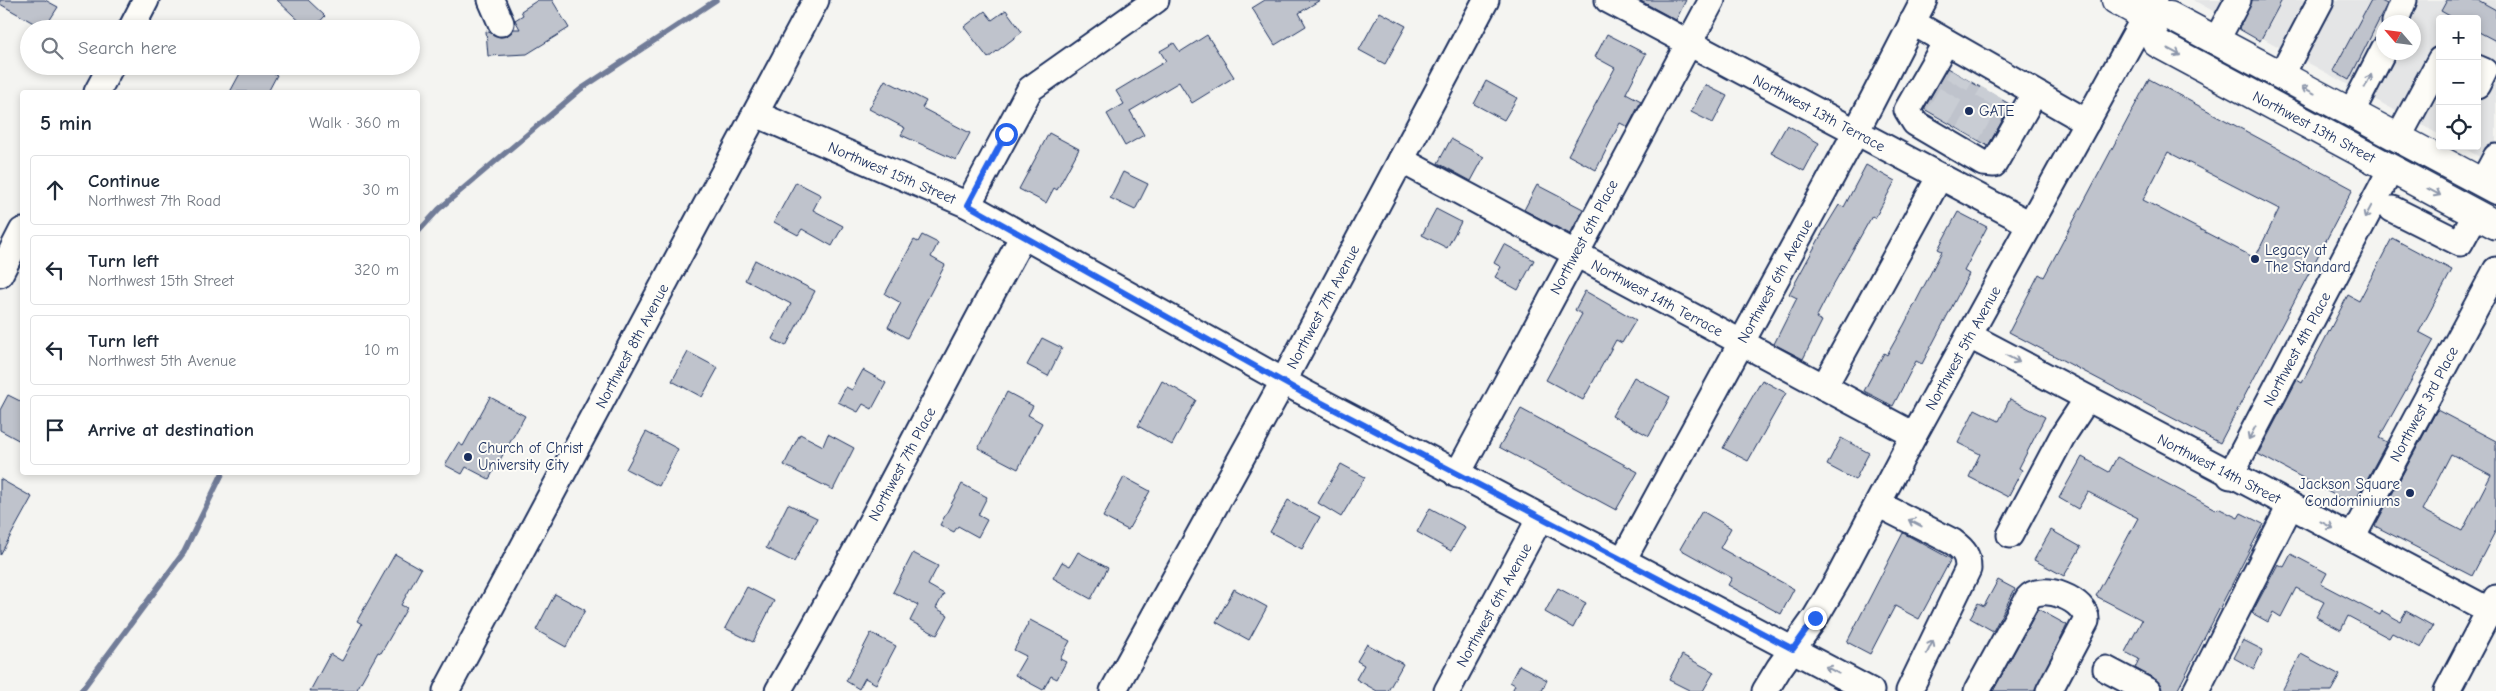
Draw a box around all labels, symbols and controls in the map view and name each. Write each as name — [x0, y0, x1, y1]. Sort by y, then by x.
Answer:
north arrow — [2376, 15, 2421, 60]
map controls — [2436, 15, 2481, 150]
button: + — [2436, 15, 2481, 60]
search box — [20, 20, 420, 75]
icon: search — [38, 34, 66, 62]
text: Search here — [78, 37, 177, 59]
one-way arrow — [2166, 48, 2181, 58]
button: − — [2436, 60, 2481, 105]
street label: Northwest 13th Terrace — [1750, 71, 1889, 156]
one-way arrow — [2363, 74, 2373, 89]
one-way arrow — [2301, 85, 2316, 94]
street label: Northwest 13th Street — [2250, 87, 2379, 167]
place label: GATE — [1979, 102, 2014, 120]
marker: GATE — [1963, 105, 1975, 117]
button: locate — [2436, 105, 2481, 150]
text: 5 min — [40, 111, 92, 135]
text: Walk · 360 m — [309, 114, 400, 132]
route start — [995, 123, 1018, 146]
street label: Northwest 15th Street — [826, 138, 959, 208]
text: Continue — [88, 170, 160, 192]
icon: ahead — [41, 176, 69, 204]
street label: Northwest 6th Place — [1546, 176, 1622, 298]
text: 30 m — [363, 181, 399, 199]
one-way arrow — [2426, 188, 2441, 197]
text: Northwest 7th Road — [88, 192, 221, 210]
one-way arrow — [2363, 204, 2372, 219]
street label: Northwest 6th Avenue — [1733, 215, 1817, 346]
street label: Northwest 7th Avenue — [1283, 241, 1364, 372]
place label: Legacy at The Standard — [2265, 241, 2351, 276]
text: Turn left — [88, 250, 159, 272]
marker: Legacy at The Standard — [2249, 253, 2261, 265]
icon: left — [41, 256, 69, 284]
street label: Northwest 14th Terrace — [1588, 256, 1726, 341]
text: 320 m — [354, 261, 399, 279]
text: Northwest 15th Street — [88, 272, 234, 290]
street label: Northwest 8th Avenue — [592, 280, 673, 411]
street label: Northwest 5th Avenue — [1921, 282, 2005, 413]
street label: Northwest 4th Place — [2259, 288, 2335, 409]
text: Turn left — [88, 330, 159, 352]
icon: left — [41, 336, 69, 364]
text: 10 m — [364, 341, 399, 359]
street label: Northwest 3rd Place — [2386, 343, 2462, 465]
text: Northwest 5th Avenue — [88, 352, 236, 370]
one-way arrow — [2005, 355, 2019, 365]
street label: Northwest 7th Place — [864, 404, 940, 524]
icon: arrive — [41, 416, 69, 444]
text: Arrive at destination — [88, 419, 254, 441]
one-way arrow — [2247, 426, 2257, 441]
street label: Northwest 14th Street — [2154, 430, 2284, 508]
place label: Church of Christ University City — [478, 439, 584, 474]
marker: Church of Christ University City — [462, 451, 474, 463]
place label: Jackson Square Condominiums — [2299, 475, 2400, 510]
marker: Jackson Square Condominiums — [2404, 487, 2416, 499]
one-way arrow — [1908, 518, 1923, 528]
one-way arrow — [2319, 520, 2334, 530]
street label: Northwest 6th Avenue — [1452, 539, 1536, 670]
route end — [1804, 607, 1827, 630]
one-way arrow — [1926, 640, 1935, 655]
one-way arrow — [1824, 665, 1839, 675]

